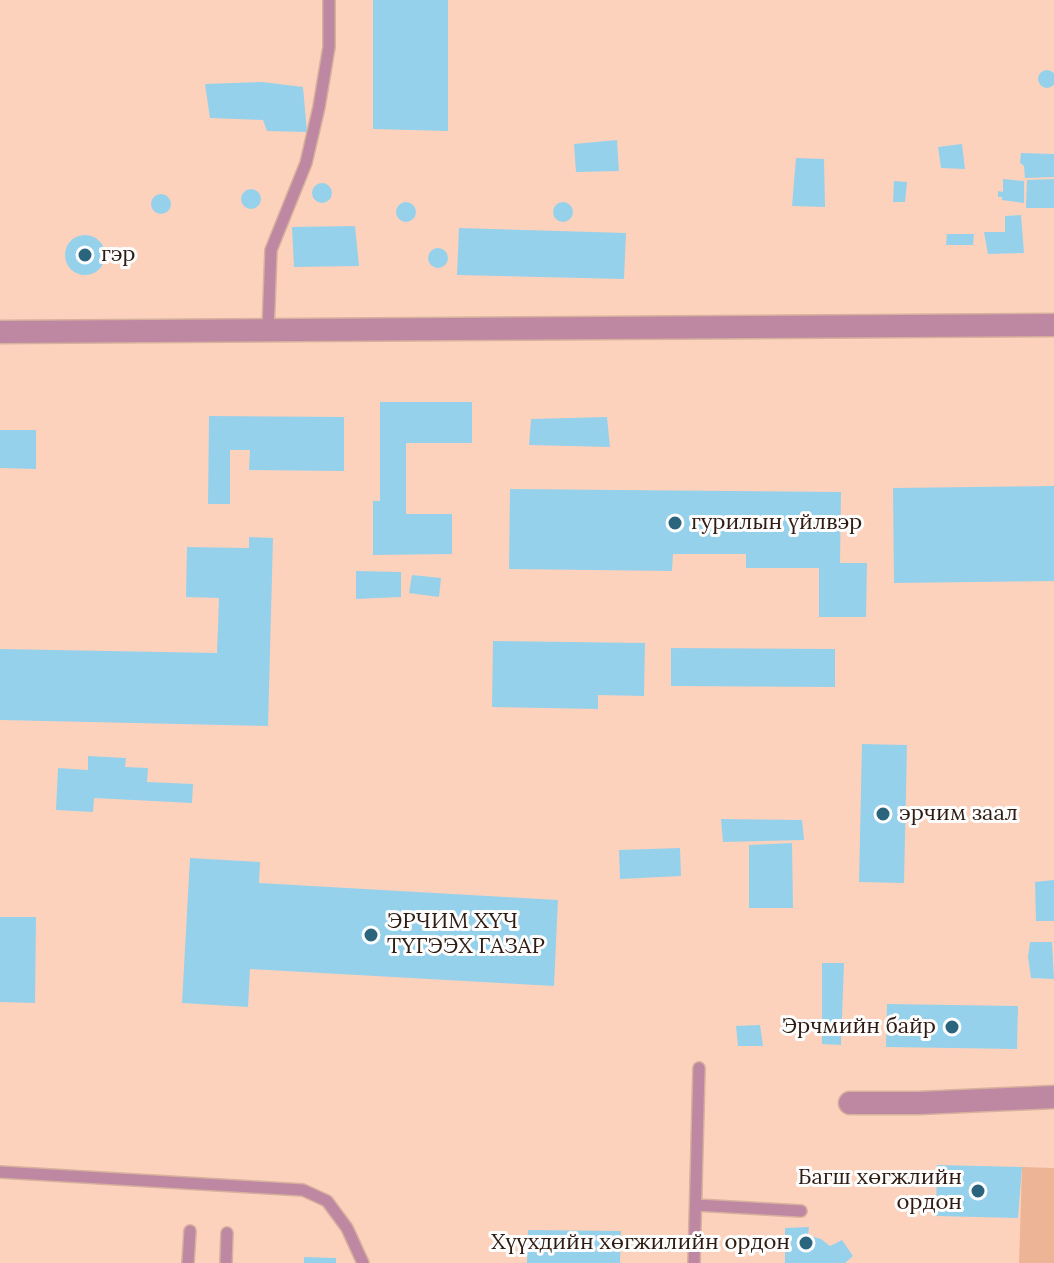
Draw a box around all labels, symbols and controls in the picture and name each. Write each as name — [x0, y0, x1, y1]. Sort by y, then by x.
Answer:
place label: гэр — [101, 242, 135, 268]
marker: гэр — [76, 246, 94, 264]
place label: гурилын үйлвэр — [691, 510, 862, 536]
marker: гурилын үйлвэр — [666, 514, 684, 532]
place label: эрчим заал — [899, 801, 1018, 827]
marker: эрчим заал — [874, 805, 892, 823]
place label: ЭРЧИМ ХҮЧ ТҮГЭЭХ ГАЗАР — [387, 909, 545, 960]
marker: ЭРЧИМ ХҮЧ ТҮГЭЭХ ГАЗАР — [362, 926, 380, 944]
place label: Эрчмийн байр — [782, 1014, 936, 1040]
marker: Эрчмийн байр — [943, 1018, 961, 1036]
place label: Багш хөгжлийн ордон — [798, 1165, 962, 1216]
marker: Багш хөгжлийн ордон — [969, 1182, 987, 1200]
place label: Хүүхдийн хөгжилийн ордон — [491, 1230, 790, 1256]
marker: Хүүхдийн хөгжилийн ордон — [797, 1234, 815, 1252]

